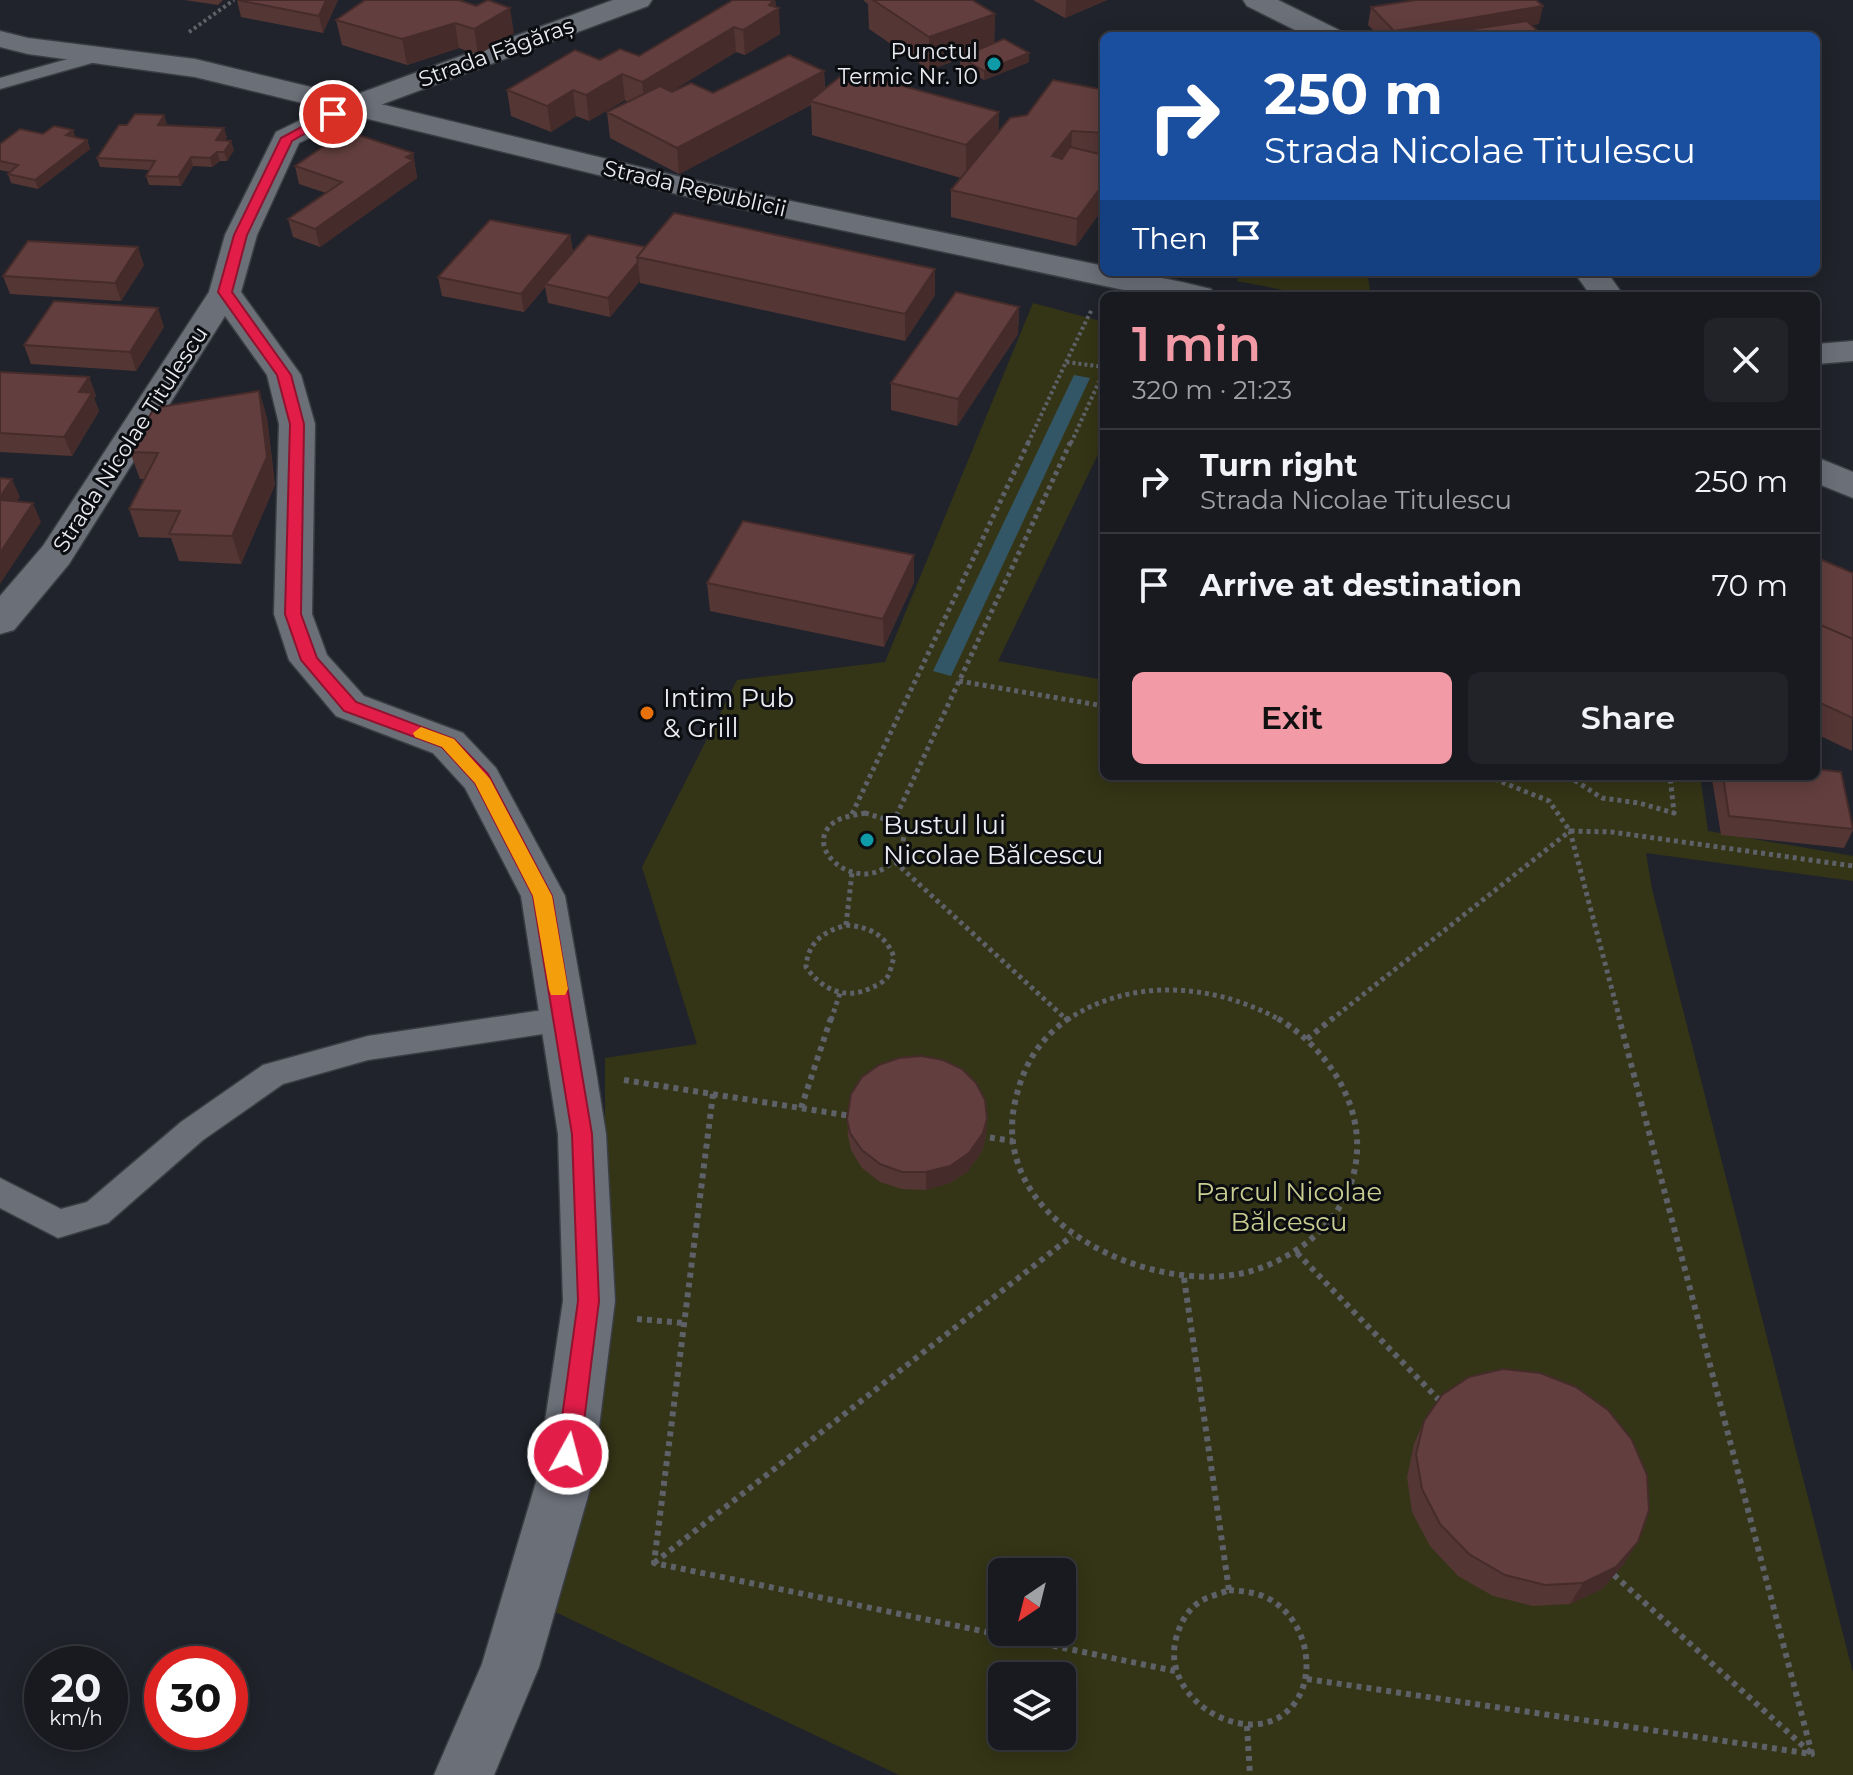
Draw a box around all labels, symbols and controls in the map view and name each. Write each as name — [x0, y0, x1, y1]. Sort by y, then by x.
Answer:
street label: Strada Făgăraș — [415, 12, 578, 93]
place label: Punctul Termic Nr. 10 — [838, 38, 978, 90]
marker: Punctul Termic Nr. 10 — [985, 55, 1003, 73]
text: 250 m — [1264, 60, 1443, 128]
icon: right — [1132, 64, 1236, 168]
pin — [299, 80, 367, 148]
icon: arrive — [311, 92, 355, 136]
text: Strada Nicolae Titulescu — [1264, 128, 1696, 172]
street label: Strada Republicii — [601, 154, 789, 223]
icon: arrive — [1224, 216, 1268, 260]
text: Then — [1132, 220, 1208, 257]
text: 1 min — [1132, 315, 1261, 373]
button: close — [1704, 318, 1788, 402]
street label: Strada Nicolae Titulescu — [47, 321, 214, 557]
text: 320 m · 21:23 — [1132, 374, 1292, 406]
text: Turn right — [1200, 447, 1357, 484]
icon: right — [1132, 459, 1176, 503]
text: 250 m — [1694, 463, 1788, 500]
text: Strada Nicolae Titulescu — [1200, 484, 1512, 516]
icon: arrive — [1132, 563, 1176, 607]
text: Arrive at destination — [1200, 567, 1522, 604]
text: 70 m — [1711, 567, 1788, 604]
button: Exit — [1132, 672, 1452, 764]
button: Share — [1468, 672, 1788, 764]
place label: Intim Pub & Grill — [663, 682, 794, 744]
marker: Intim Pub & Grill — [638, 704, 656, 722]
place label: Bustul lui Nicolae Bălcescu — [883, 809, 1104, 871]
marker: Bustul lui Nicolae Bălcescu — [858, 831, 876, 849]
park label: Parcul Nicolae Bălcescu — [1196, 1176, 1382, 1238]
position arrow — [526, 1412, 610, 1496]
north arrow — [988, 1558, 1076, 1646]
map controls — [988, 1558, 1076, 1750]
speed limit sign: 30 — [144, 1646, 248, 1750]
button: layers — [988, 1662, 1076, 1750]
text: 20 — [51, 1663, 101, 1712]
text: km/h — [49, 1706, 103, 1730]

